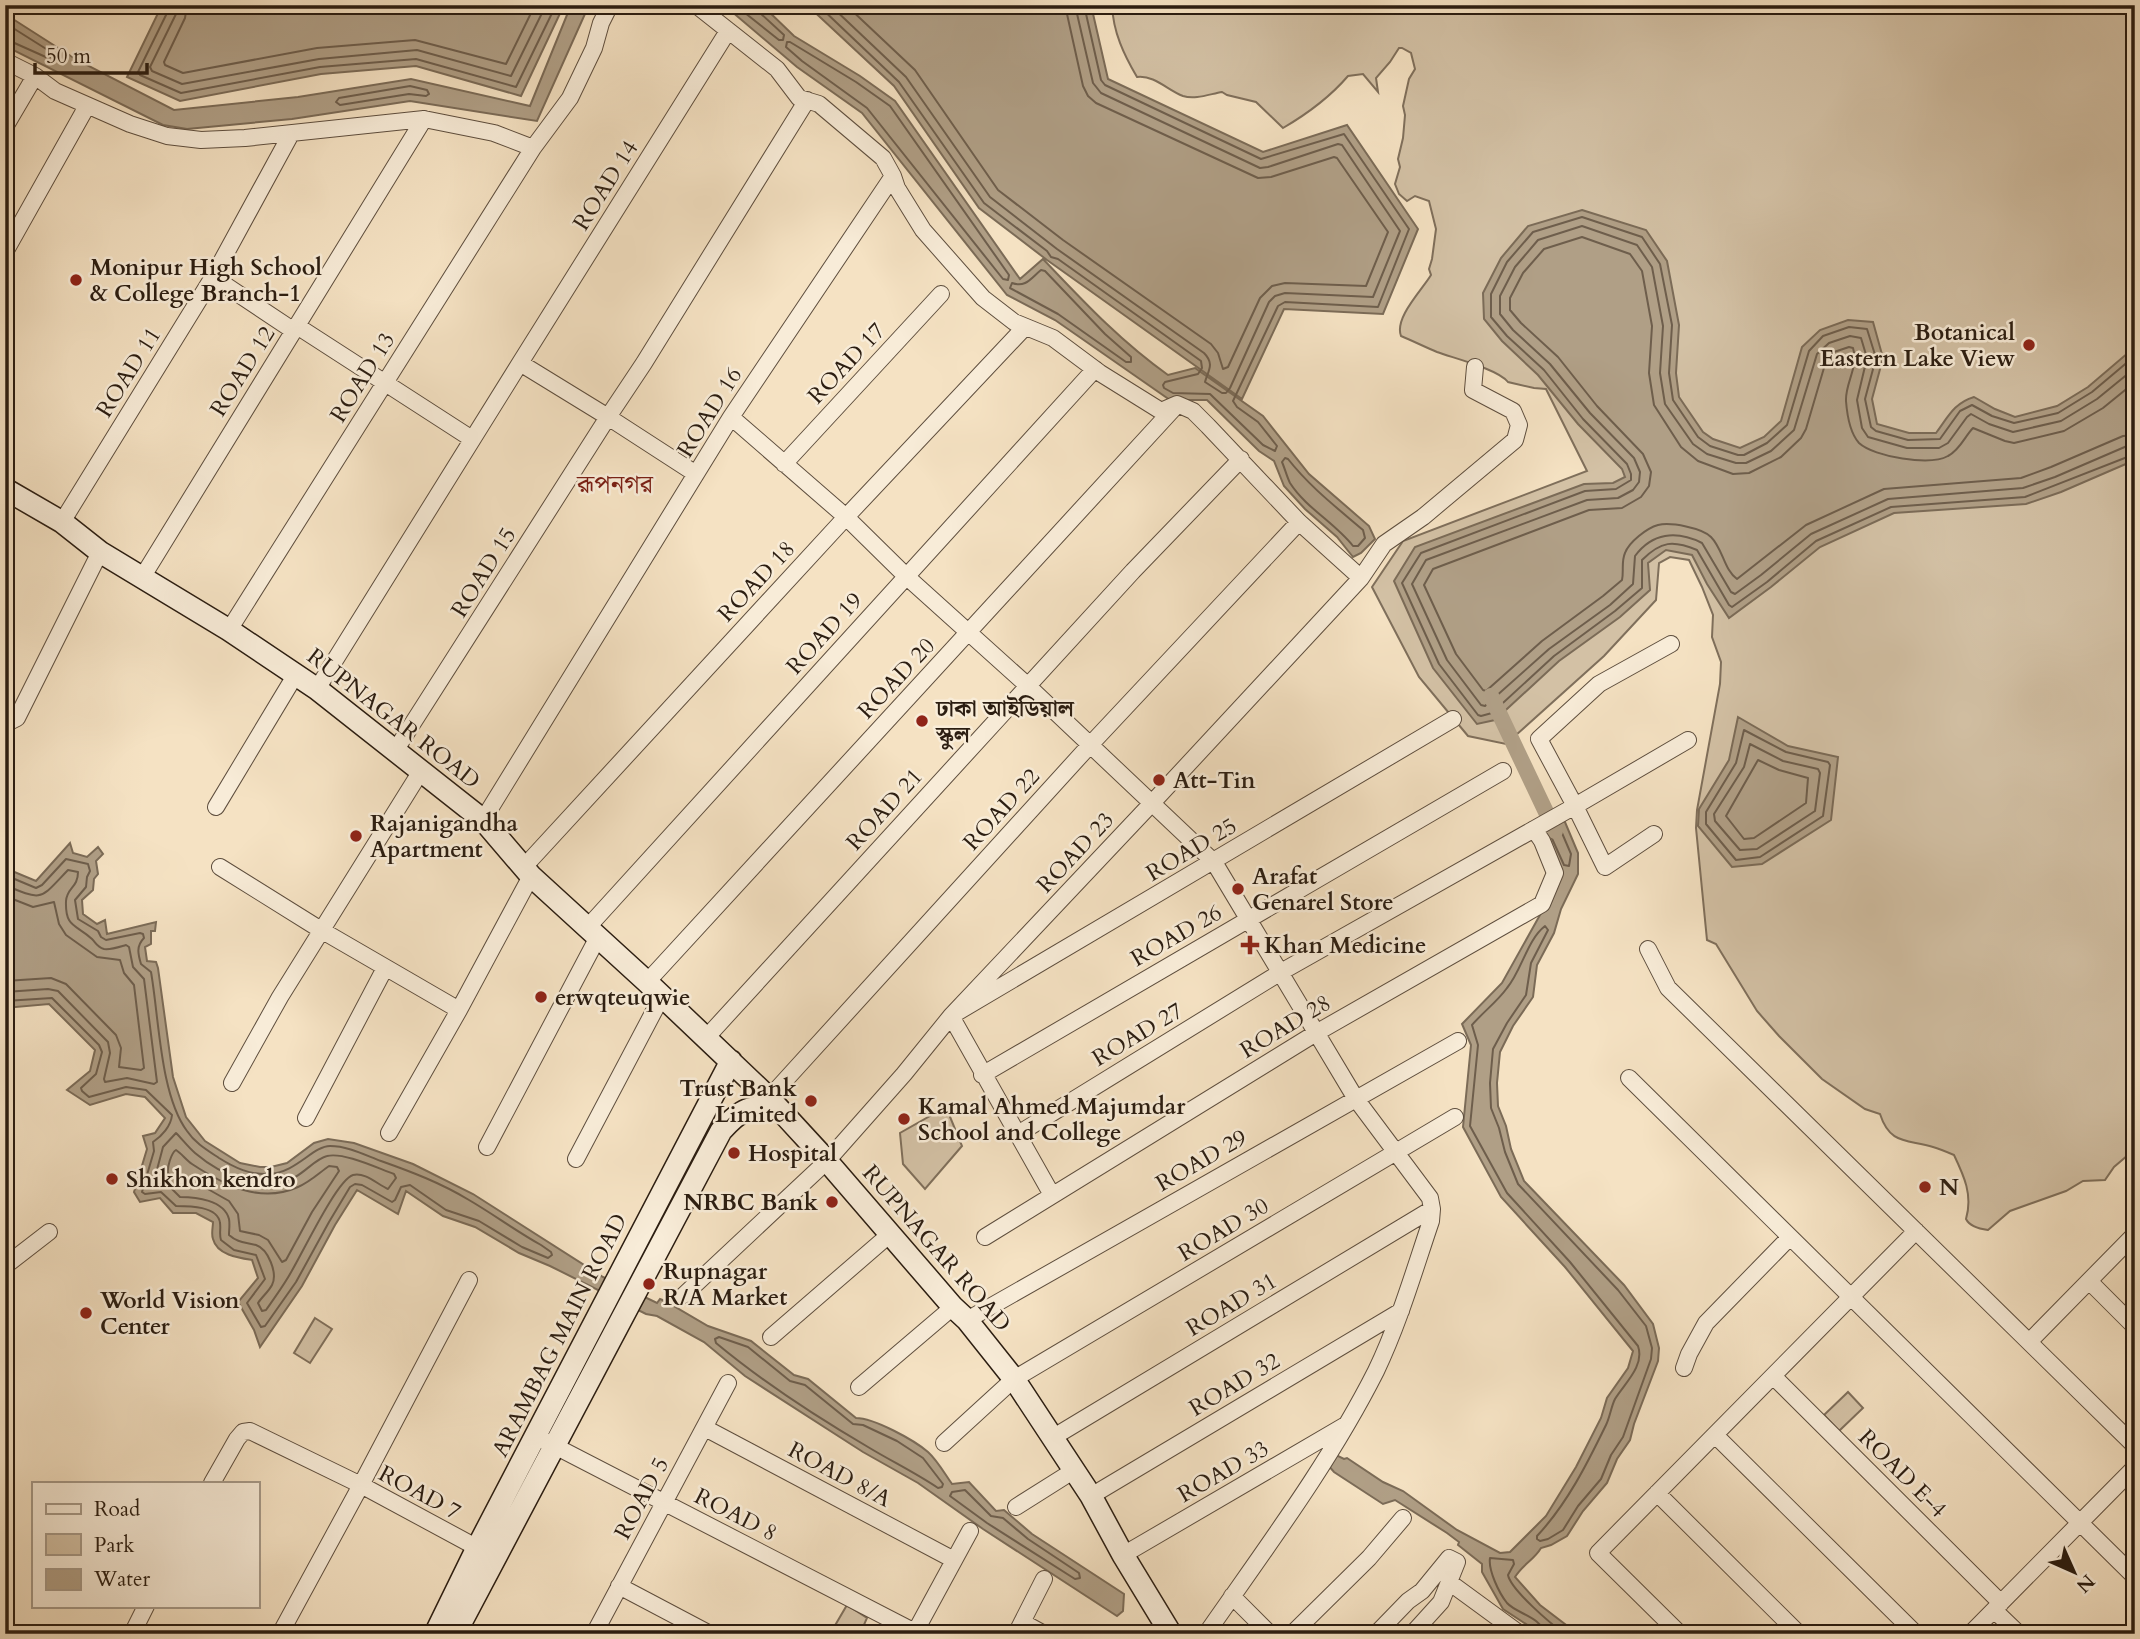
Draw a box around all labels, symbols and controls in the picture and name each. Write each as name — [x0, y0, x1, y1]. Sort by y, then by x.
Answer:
scale bar — [35, 32, 147, 76]
text: 50 m — [46, 42, 91, 71]
street label: ROAD 14 — [566, 134, 645, 236]
place label: Monipur High School & College Branch-1 — [90, 252, 322, 309]
marker: Monipur High School & College Branch-1 — [68, 272, 84, 288]
street label: ROAD 17 — [801, 316, 892, 411]
place label: Botanical Eastern Lake View — [1820, 317, 2016, 374]
street label: ROAD 12 — [203, 320, 282, 422]
street label: ROAD 11 — [89, 321, 168, 423]
street label: ROAD 13 — [323, 326, 402, 428]
marker: Botanical Eastern Lake View — [2021, 337, 2037, 353]
street label: ROAD 16 — [670, 361, 749, 463]
district label: রূপনগর — [576, 467, 655, 502]
street label: ROAD 15 — [444, 521, 523, 623]
street label: ROAD 18 — [711, 534, 802, 629]
street label: ROAD 19 — [779, 586, 870, 681]
street label: ROAD 20 — [851, 631, 942, 726]
street label: RUPNAGAR ROAD — [301, 641, 487, 796]
place label: ঢাকা আইডিয়াল স্কুল — [935, 693, 1075, 750]
marker: ঢাকা আইডিয়াল স্কুল — [914, 713, 930, 729]
street label: ROAD 21 — [839, 762, 930, 857]
street label: ROAD 22 — [956, 762, 1047, 857]
place label: Att-Tin — [1173, 765, 1256, 796]
marker: Att-Tin — [1151, 772, 1167, 788]
street label: ROAD 23 — [1030, 805, 1121, 900]
place label: Rajanigandha Apartment — [370, 808, 519, 865]
street label: ROAD 25 — [1140, 810, 1242, 889]
marker: Rajanigandha Apartment — [348, 828, 364, 844]
place label: Arafat Genarel Store — [1252, 861, 1394, 918]
marker: Arafat Genarel Store — [1230, 881, 1246, 897]
street label: ROAD 26 — [1125, 897, 1228, 974]
place label: Khan Medicine — [1264, 930, 1426, 961]
marker: Khan Medicine — [1242, 937, 1258, 953]
place label: erwqteuqwie — [555, 982, 690, 1013]
street label: ROAD 28 — [1234, 987, 1336, 1066]
marker: erwqteuqwie — [533, 989, 549, 1005]
street label: ROAD 27 — [1086, 995, 1188, 1074]
place label: Trust Bank Limited — [679, 1073, 798, 1130]
place label: Kamal Ahmed Majumdar School and College — [918, 1091, 1186, 1148]
marker: Trust Bank Limited — [803, 1093, 819, 1109]
marker: Kamal Ahmed Majumdar School and College — [896, 1111, 912, 1127]
street label: ROAD 29 — [1150, 1122, 1253, 1199]
place label: Hospital — [748, 1138, 837, 1169]
marker: Hospital — [726, 1145, 742, 1161]
street label: RUPNAGAR ROAD — [855, 1158, 1018, 1338]
place label: Shikhon kendro — [126, 1164, 296, 1195]
marker: Shikhon kendro — [104, 1171, 120, 1187]
place label: N — [1939, 1172, 1959, 1203]
marker: N — [1917, 1179, 1933, 1195]
place label: NRBC Bank — [683, 1187, 819, 1218]
street label: ROAD 30 — [1172, 1190, 1274, 1269]
marker: NRBC Bank — [824, 1194, 840, 1210]
street label: ARAMBAG MAIN ROAD — [485, 1208, 634, 1462]
place label: Rupnagar R/A Market — [663, 1256, 787, 1313]
street label: ROAD 31 — [1180, 1265, 1282, 1344]
marker: Rupnagar R/A Market — [641, 1276, 657, 1292]
place label: World Vision Center — [99, 1285, 240, 1342]
marker: World Vision Center — [78, 1305, 94, 1321]
street label: ROAD 32 — [1183, 1345, 1285, 1424]
street label: ROAD E-4 — [1852, 1422, 1954, 1525]
street label: ROAD 33 — [1172, 1433, 1275, 1510]
street label: ROAD 8/A — [783, 1434, 897, 1515]
street label: ROAD 5 — [607, 1452, 676, 1545]
street label: ROAD 7 — [373, 1458, 466, 1527]
street label: ROAD 8 — [689, 1480, 782, 1548]
legend — [32, 1482, 259, 1608]
text: Road — [94, 1495, 140, 1524]
text: Park — [94, 1531, 135, 1560]
north arrow — [2038, 1538, 2108, 1608]
text: Water — [93, 1565, 150, 1594]
text: N — [2070, 1568, 2100, 1599]

